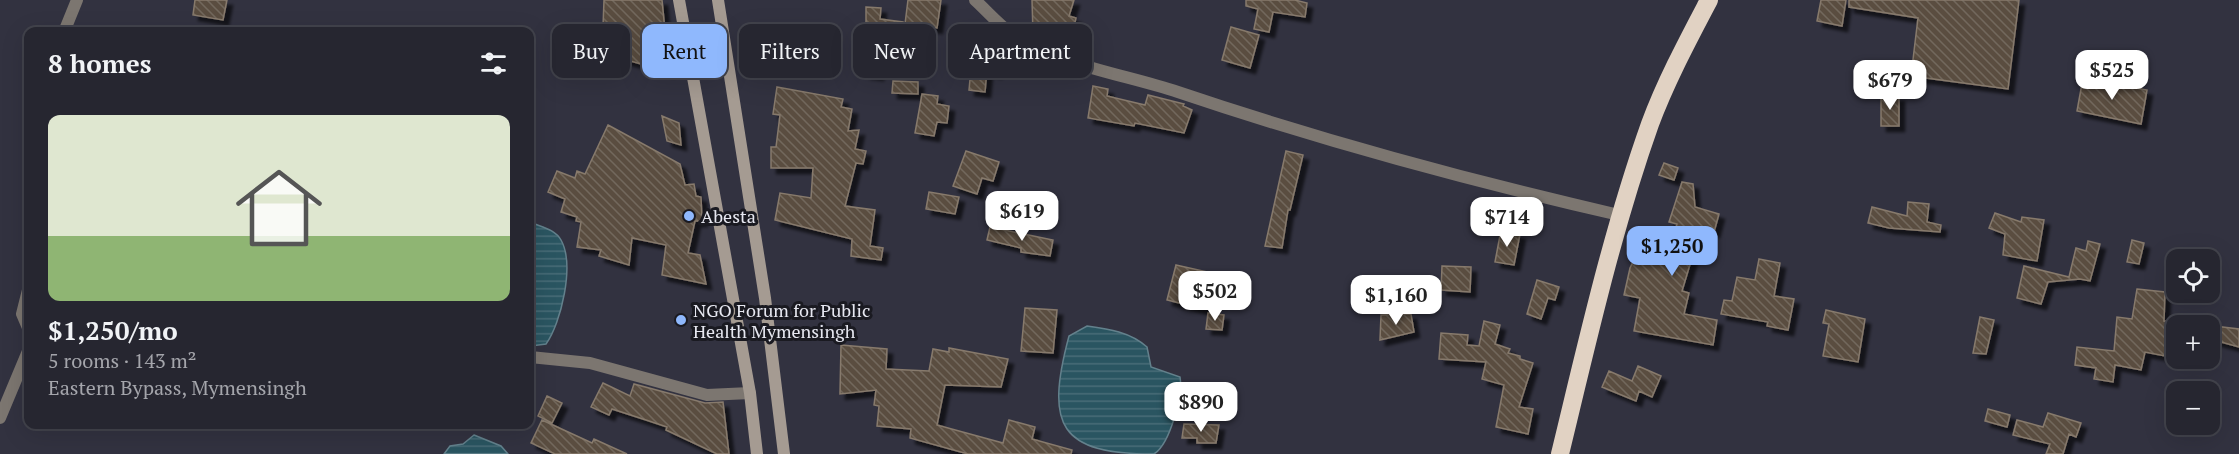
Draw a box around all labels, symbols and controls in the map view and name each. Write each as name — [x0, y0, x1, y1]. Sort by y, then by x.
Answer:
chip: Buy — [552, 24, 630, 78]
chip: Rent — [642, 24, 727, 78]
chip: Filters — [739, 24, 841, 78]
chip: New — [853, 24, 936, 78]
chip: Apartment — [948, 24, 1092, 78]
text: 8 homes — [48, 46, 152, 80]
icon: filters — [477, 47, 510, 80]
pin: $525 — [2076, 50, 2148, 101]
text: $525 — [2089, 56, 2135, 83]
pin: $679 — [1854, 60, 1926, 111]
text: $679 — [1867, 66, 1913, 93]
icon: home — [225, 154, 333, 262]
pin: $619 — [986, 191, 1058, 242]
text: $619 — [999, 197, 1045, 224]
pin: $714 — [1471, 197, 1543, 248]
text: $714 — [1484, 203, 1530, 230]
place label: Abesta — [701, 204, 756, 228]
marker: Abesta — [682, 209, 696, 223]
pin: $1,250 — [1623, 226, 1721, 277]
text: $1,250 — [1641, 232, 1703, 259]
map controls — [2166, 249, 2220, 435]
button: locate — [2166, 249, 2220, 303]
pin: $502 — [1179, 271, 1251, 322]
pin: $1,160 — [1347, 275, 1445, 326]
text: $502 — [1192, 277, 1238, 304]
text: $1,160 — [1365, 281, 1427, 308]
place label: NGO Forum for Public Health Mymensingh — [693, 298, 870, 343]
text: $1,250/mo — [48, 313, 178, 347]
marker: NGO Forum for Public Health Mymensingh — [674, 313, 688, 327]
button: + — [2166, 315, 2220, 369]
text: 5 rooms · 143 m² — [48, 347, 196, 374]
text: Eastern Bypass, Mymensingh — [48, 374, 307, 401]
button: − — [2166, 381, 2220, 435]
pin: $890 — [1165, 382, 1237, 433]
text: $890 — [1178, 388, 1224, 415]

